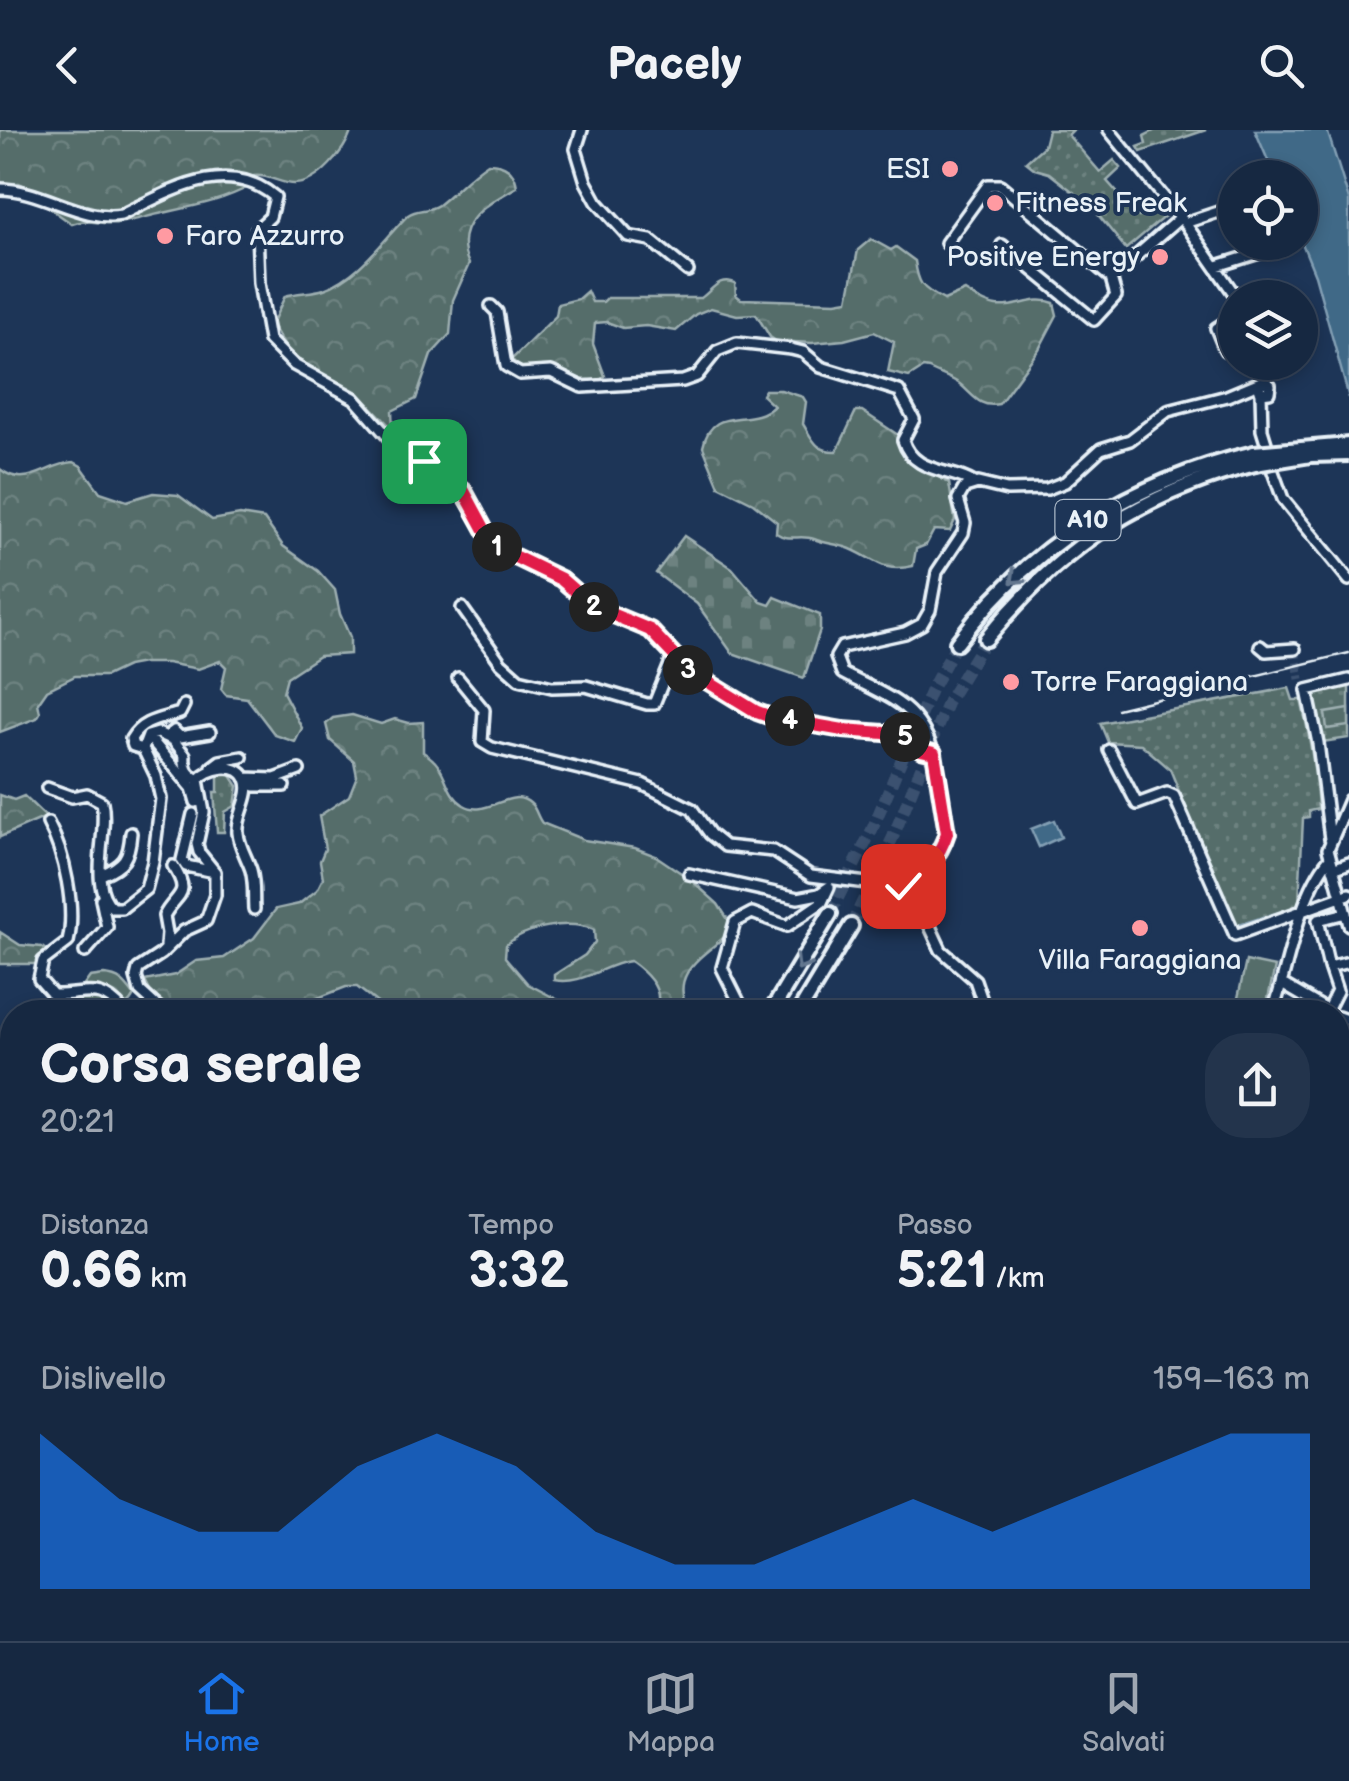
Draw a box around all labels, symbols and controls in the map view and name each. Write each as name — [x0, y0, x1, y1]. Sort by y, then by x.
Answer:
icon: back — [40, 38, 95, 93]
text: Pacely — [607, 38, 742, 93]
icon: search — [1254, 38, 1309, 93]
place label: ESI — [886, 153, 930, 186]
marker: ESI — [939, 158, 961, 180]
map controls — [1218, 160, 1318, 380]
button: locate — [1218, 160, 1318, 260]
place label: Fitness Freak — [1015, 187, 1187, 220]
marker: Fitness Freak — [984, 192, 1006, 214]
place label: Faro Azzurro — [185, 220, 345, 253]
marker: Faro Azzurro — [154, 225, 176, 247]
place label: Positive Energy — [947, 241, 1140, 274]
marker: Positive Energy — [1149, 246, 1171, 268]
button: layers — [1218, 280, 1318, 380]
pin — [382, 419, 467, 504]
icon: arrive — [397, 434, 452, 489]
road number: A10 — [1056, 500, 1120, 540]
pin: 1 — [472, 522, 522, 572]
text: 1 — [491, 530, 503, 563]
one-way arrow — [1009, 566, 1028, 584]
pin: 2 — [569, 582, 619, 632]
text: 2 — [586, 590, 602, 623]
pin: 3 — [663, 645, 713, 695]
text: 3 — [680, 653, 696, 686]
place label: Torre Faraggiana — [1031, 666, 1248, 699]
marker: Torre Faraggiana — [1000, 671, 1022, 693]
pin: 4 — [765, 696, 815, 746]
text: 4 — [782, 704, 798, 737]
pin: 5 — [880, 712, 930, 762]
text: 5 — [897, 720, 913, 753]
pin — [861, 844, 946, 929]
icon: check — [876, 859, 931, 914]
marker: Villa Faraggiana — [1129, 917, 1151, 939]
place label: Villa Faraggiana — [1038, 944, 1242, 977]
one-way arrow — [795, 953, 814, 971]
text: Corsa serale — [40, 1032, 362, 1099]
button: share — [1205, 1033, 1310, 1138]
text: 20:21 — [40, 1103, 115, 1142]
text: Distanza — [40, 1209, 149, 1242]
text: Tempo — [468, 1209, 554, 1242]
text: Passo — [897, 1209, 973, 1242]
text: 0.66 — [40, 1242, 143, 1302]
text: 3:32 — [468, 1242, 569, 1302]
text: 5:21 — [897, 1242, 987, 1302]
text: km — [143, 1262, 187, 1295]
text: /km — [987, 1262, 1045, 1295]
text: Dislivello — [40, 1360, 166, 1399]
text: 159–163 m — [1153, 1360, 1310, 1399]
tab: Home — [184, 1666, 260, 1759]
tab: Mappa — [627, 1666, 715, 1759]
tab: Salvati — [1082, 1666, 1165, 1759]

